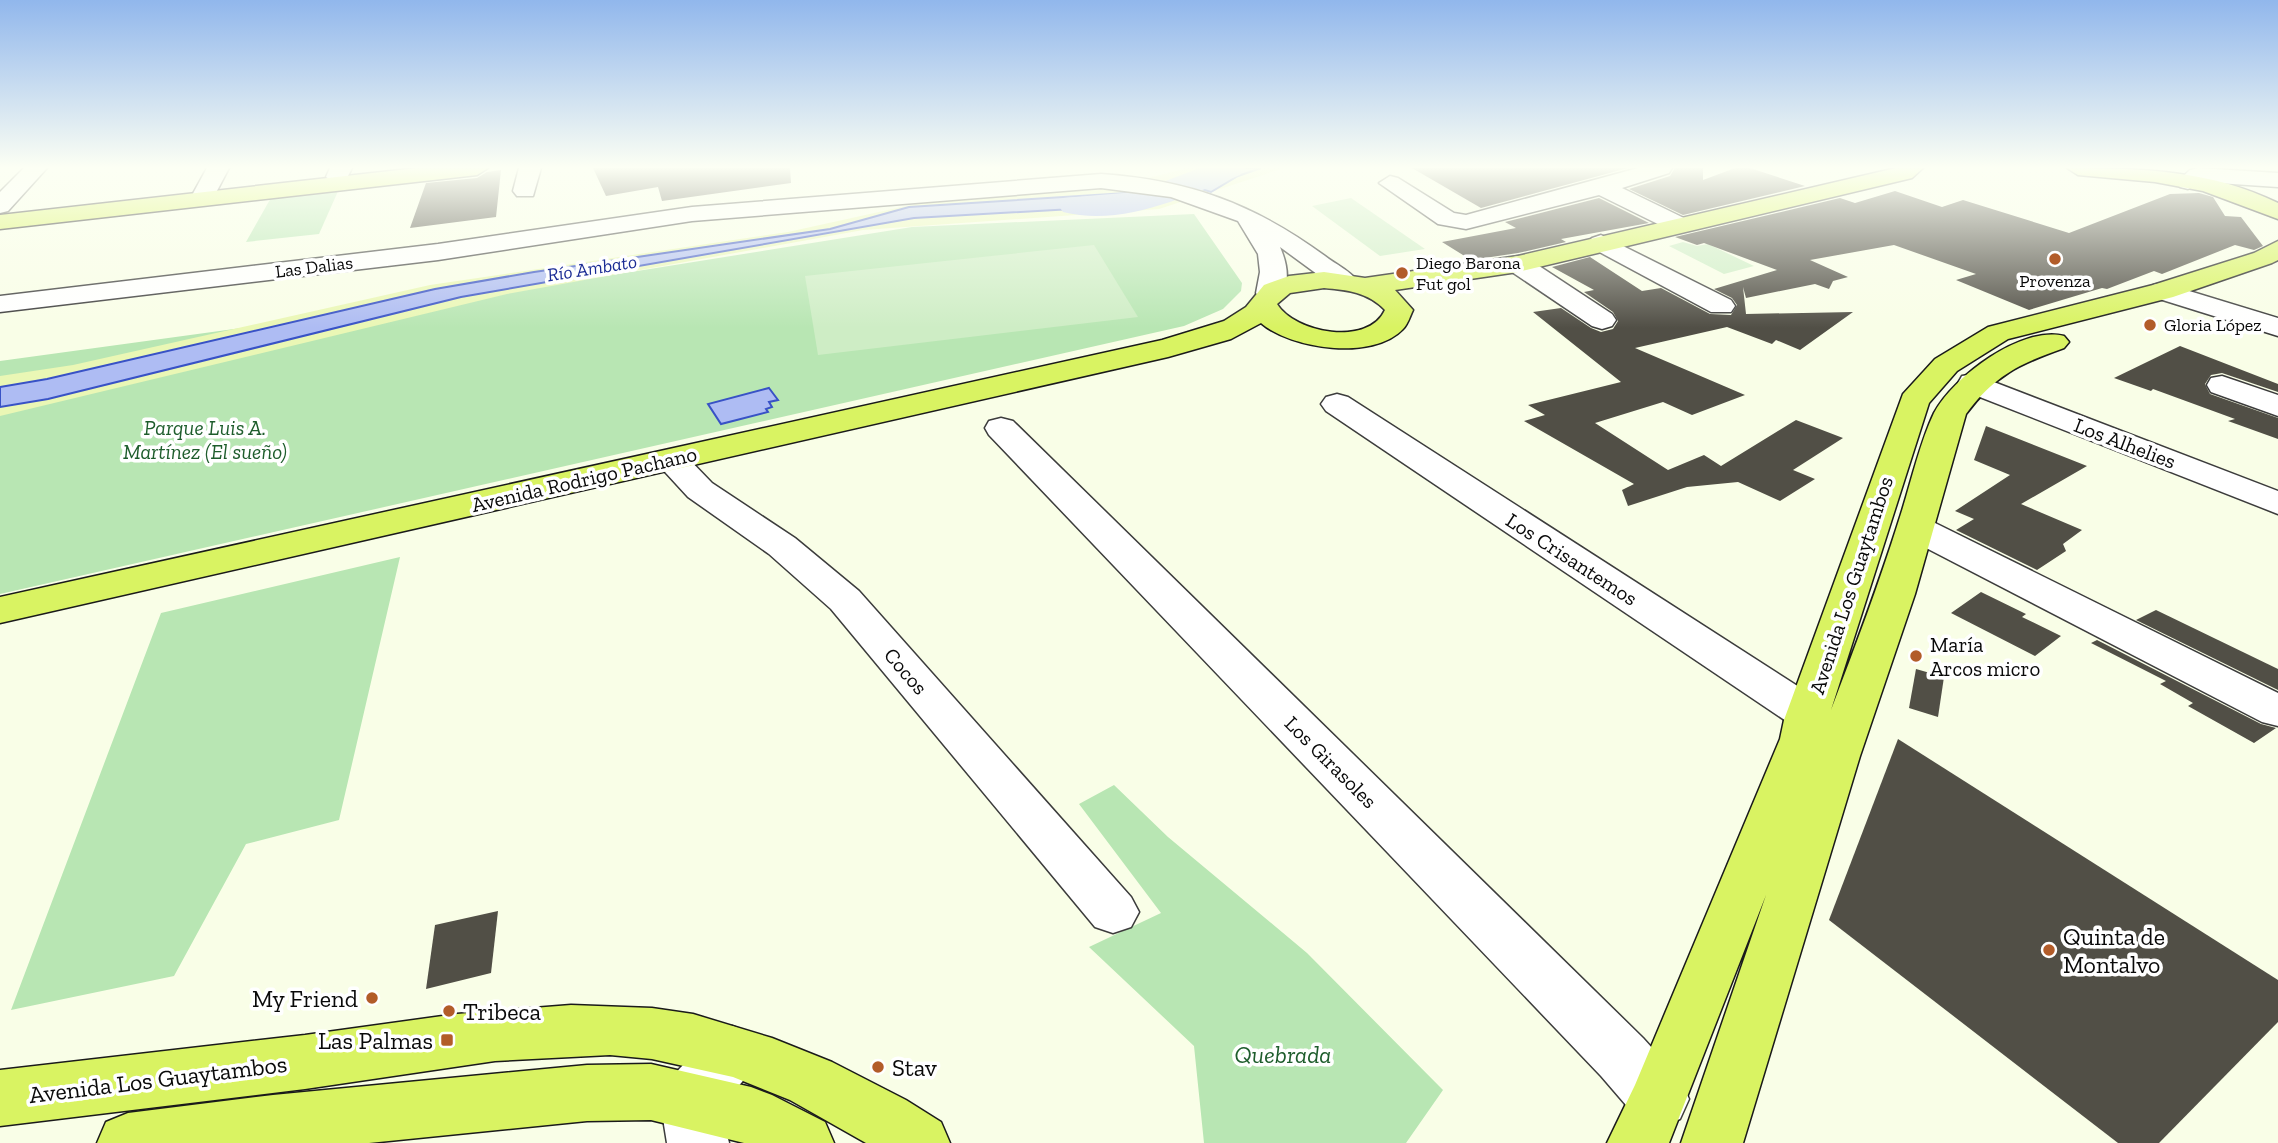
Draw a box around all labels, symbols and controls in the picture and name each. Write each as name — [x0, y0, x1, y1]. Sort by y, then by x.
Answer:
water label: Río Ambato — [545, 250, 639, 286]
street label: Las Dalias — [274, 251, 354, 283]
marker: Provenza — [2047, 251, 2063, 267]
place label: Diego Barona Fut gol — [1416, 252, 1521, 295]
marker: Diego Barona Fut gol — [1394, 265, 1410, 281]
place label: Provenza — [2019, 270, 2091, 292]
place label: Gloria López — [2164, 314, 2262, 336]
marker: Gloria López — [2142, 317, 2158, 333]
street label: Los Alhelies — [2071, 412, 2179, 474]
park label: Parque Luis A. Martínez (El sueño) — [123, 415, 287, 464]
street label: Avenida Rodrigo Pachano — [469, 441, 699, 517]
street label: Avenida Los Guaytambos — [1804, 473, 1898, 697]
street label: Los Crisantemos — [1502, 507, 1642, 611]
place label: María Arcos micro — [1930, 632, 2040, 681]
street label: Cocos — [879, 642, 933, 700]
marker: María Arcos micro — [1908, 648, 1924, 664]
street label: Los Girasoles — [1280, 711, 1382, 813]
place label: Quinta de Montalvo — [2063, 922, 2165, 979]
marker: Quinta de Montalvo — [2041, 942, 2057, 958]
place label: My Friend — [252, 984, 358, 1013]
marker: My Friend — [364, 990, 380, 1006]
place label: Tribeca — [463, 997, 542, 1026]
marker: Tribeca — [441, 1003, 457, 1019]
place label: Las Palmas — [318, 1026, 433, 1055]
marker: Las Palmas — [439, 1032, 455, 1048]
park label: Quebrada — [1234, 1040, 1332, 1069]
street label: Avenida Los Guaytambos — [27, 1049, 289, 1109]
place label: Stav — [892, 1053, 937, 1082]
marker: Stav — [870, 1059, 886, 1075]

